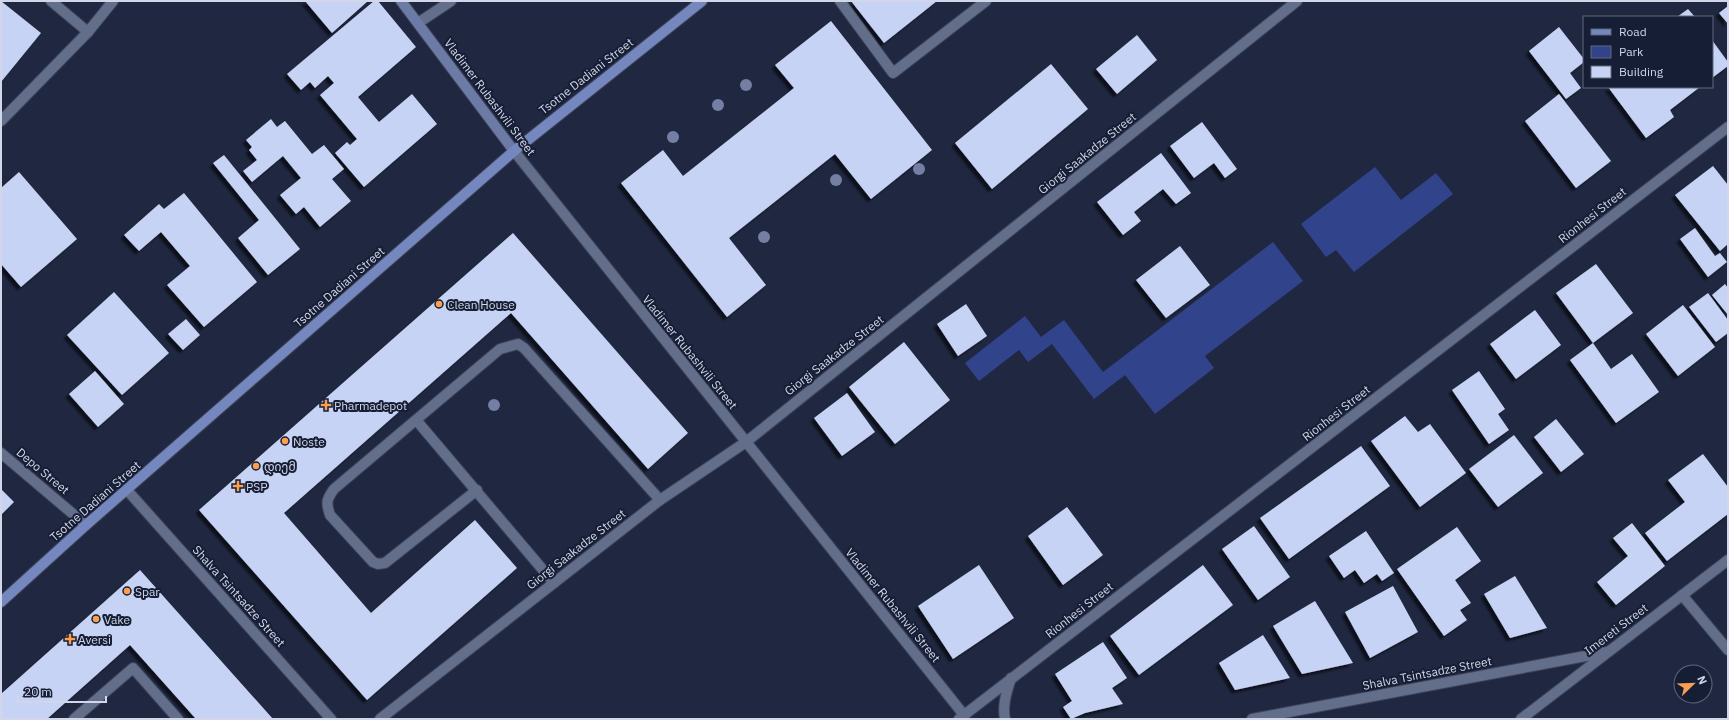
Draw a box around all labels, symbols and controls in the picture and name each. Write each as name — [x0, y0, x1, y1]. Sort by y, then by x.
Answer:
legend — [1583, 16, 1713, 88]
text: Road — [1619, 24, 1647, 39]
street label: Tsotne Dadiani Street — [536, 35, 636, 117]
street label: Vladimer Rubashvili Street — [441, 36, 539, 158]
text: Park — [1619, 44, 1644, 59]
text: Building — [1619, 64, 1664, 79]
street label: Giorgi Saakadze Street — [1035, 109, 1139, 197]
street label: Rionhesi Street — [1555, 184, 1629, 246]
street label: Tsotne Dadiani Street — [291, 243, 387, 331]
street label: Vladimer Rubashvili Street — [639, 292, 741, 412]
place label: Clean House — [447, 297, 515, 312]
marker: Clean House — [434, 299, 444, 309]
street label: Giorgi Saakadze Street — [781, 312, 887, 398]
street label: Rionhesi Street — [1299, 382, 1373, 444]
place label: Pharmadepot — [334, 398, 407, 413]
marker: Pharmadepot — [321, 400, 331, 410]
place label: Noste — [293, 434, 325, 449]
marker: Noste — [280, 436, 290, 446]
street label: Depo Street — [14, 445, 72, 497]
street label: Tsotne Dadiani Street — [47, 457, 143, 545]
place label: დიემ — [264, 459, 296, 475]
marker: დიემ — [251, 461, 261, 471]
place label: PSP — [246, 479, 268, 494]
marker: PSP — [233, 481, 243, 491]
street label: Giorgi Saakadze Street — [523, 506, 629, 592]
street label: Shalva Tsintsadze Street — [190, 542, 288, 650]
street label: Vladimer Rubashvili Street — [842, 545, 944, 665]
street label: Rionhesi Street — [1042, 579, 1116, 641]
place label: Spar — [135, 584, 160, 599]
marker: Spar — [122, 586, 132, 596]
street label: Imereti Street — [1581, 600, 1651, 658]
place label: Vake — [104, 612, 130, 627]
marker: Vake — [91, 614, 101, 624]
place label: Aversi — [78, 632, 111, 647]
marker: Aversi — [65, 634, 75, 644]
street label: Shalva Tsintsadze Street — [1361, 653, 1493, 693]
north arrow — [1673, 664, 1713, 704]
text: N — [1694, 674, 1710, 687]
scale bar — [18, 678, 106, 704]
text: 20 m — [24, 684, 52, 699]

